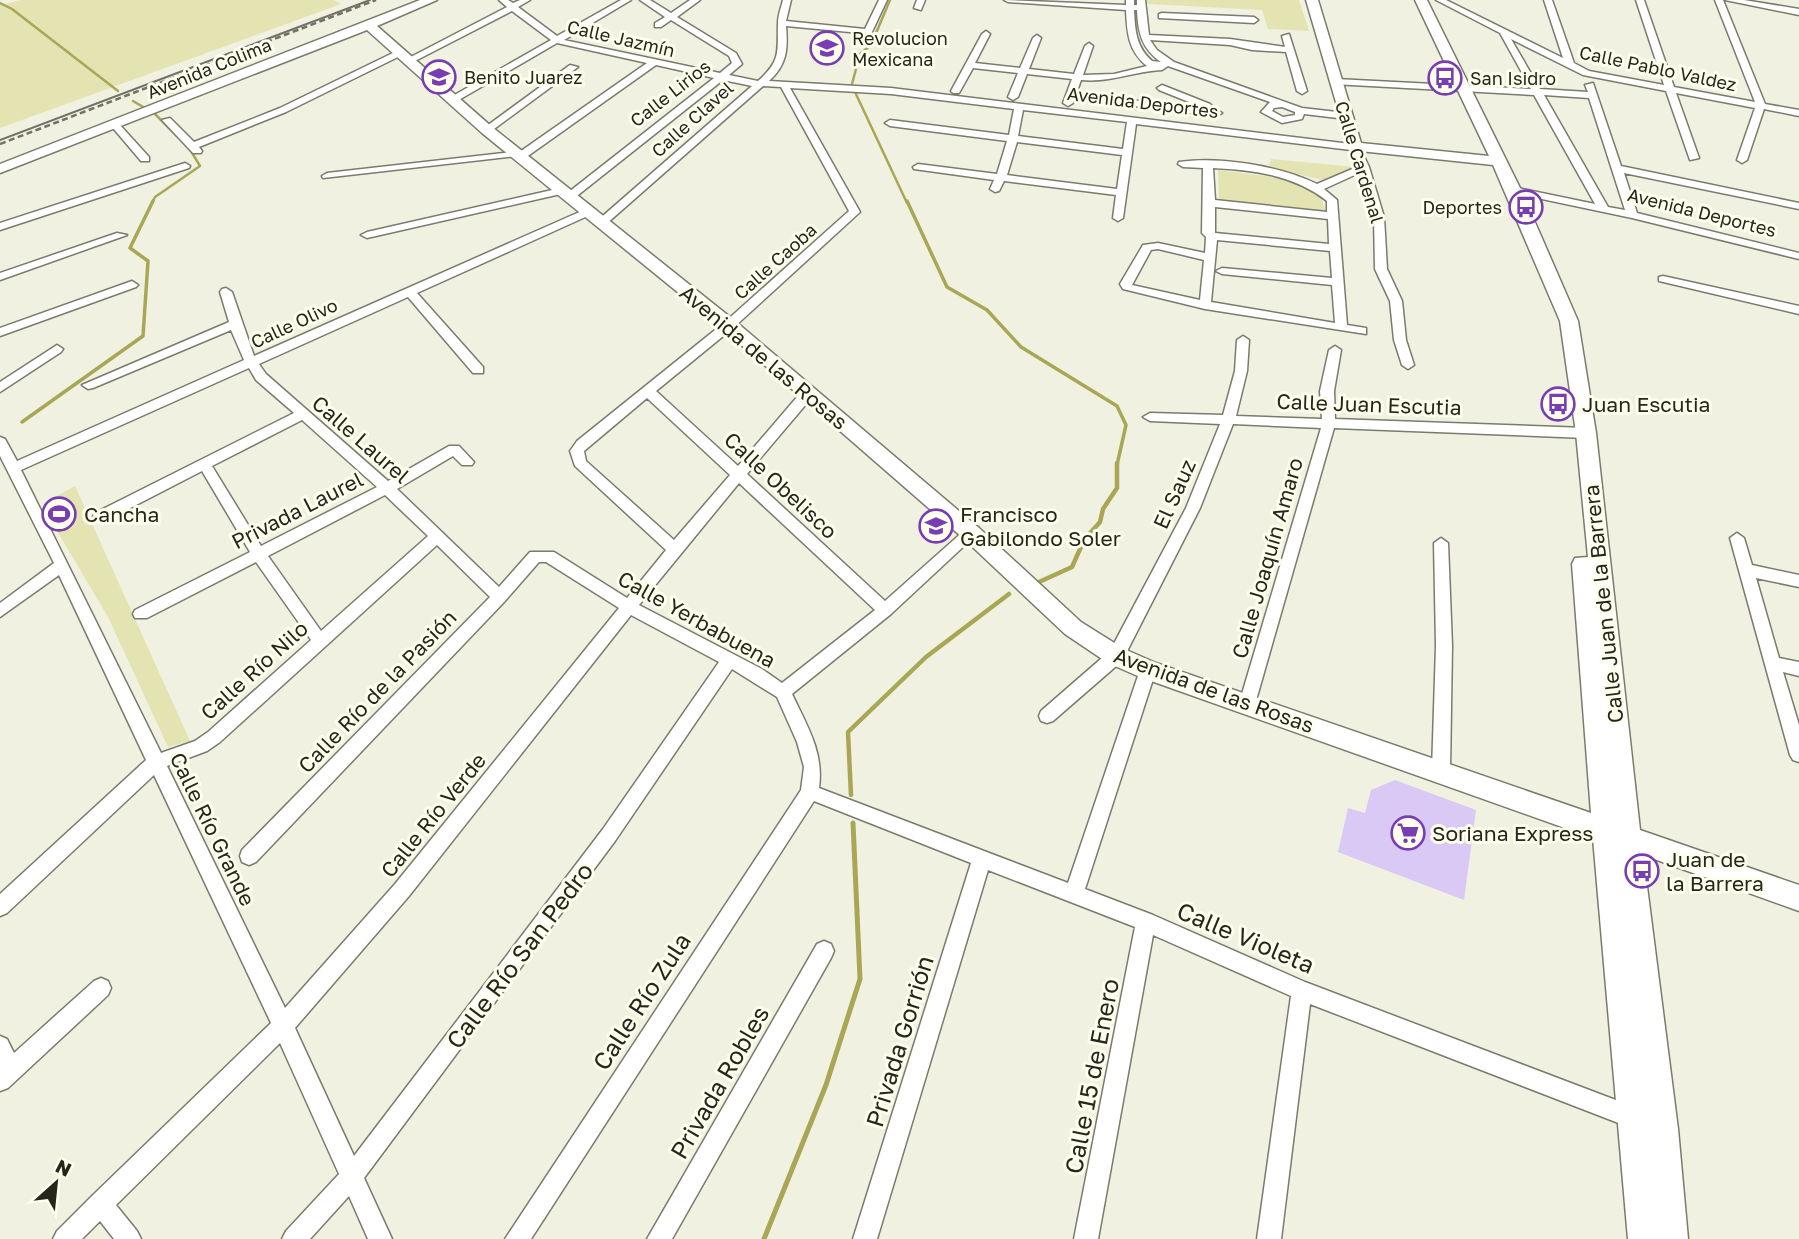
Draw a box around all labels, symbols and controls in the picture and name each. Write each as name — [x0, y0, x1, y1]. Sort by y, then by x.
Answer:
street label: Calle Jazmín — [565, 15, 677, 61]
place label: Revolucion Mexicana — [852, 27, 948, 70]
school or university icon: Revolucion Mexicana — [808, 29, 846, 67]
street label: Avenida Colima — [143, 33, 275, 103]
street label: Calle Pablo Valdez — [1578, 41, 1738, 95]
street label: Calle Lirios — [625, 55, 715, 131]
school or university icon: Benito Juarez — [420, 58, 458, 96]
bus stop icon: San Isidro — [1426, 59, 1464, 97]
place label: Benito Juarez — [464, 66, 582, 88]
place label: San Isidro — [1470, 67, 1556, 89]
street label: Calle Clavel — [647, 76, 738, 161]
street label: Avenida Deportes — [1066, 82, 1220, 122]
street label: Calle Cardenal — [1331, 98, 1389, 226]
street label: Avenida Deportes — [1625, 183, 1779, 241]
bus stop icon: Deportes — [1507, 188, 1545, 226]
place label: Deportes — [1423, 196, 1502, 218]
street label: Calle Caoba — [729, 218, 821, 304]
street label: Avenida de las Rosas — [675, 279, 853, 435]
street label: Calle Olivo — [247, 293, 341, 353]
bus stop icon: Juan Escutia — [1539, 385, 1577, 423]
street label: Calle Juan Escutia — [1276, 388, 1462, 420]
street label: Calle Laurel — [307, 390, 415, 488]
place label: Juan Escutia — [1582, 391, 1710, 417]
street label: Calle Obelisco — [719, 426, 843, 544]
street label: El Sauz — [1147, 455, 1201, 533]
street label: Calle Joaquín Amaro — [1226, 455, 1308, 661]
street label: Privada Laurel — [227, 466, 367, 554]
street label: Calle Juan de la Barrera — [1578, 484, 1628, 724]
sports icon: Cancha — [40, 495, 78, 533]
place label: Cancha — [84, 501, 159, 527]
place label: Francisco Gabilondo Soler — [960, 501, 1121, 551]
school or university icon: Francisco Gabilondo Soler — [917, 507, 955, 545]
street label: Calle Yerbabuena — [614, 565, 780, 673]
street label: Calle Río de la Pasión — [292, 604, 462, 778]
street label: Calle Río Nilo — [195, 615, 313, 725]
street label: Avenida de las Rosas — [1110, 642, 1318, 738]
street label: Calle Río Grande — [165, 748, 261, 910]
street label: Calle Río Verde — [375, 748, 491, 882]
supermarket icon: Soriana Express — [1389, 814, 1427, 852]
place label: Soriana Express — [1432, 820, 1593, 846]
place label: Juan de la Barrera — [1666, 846, 1764, 896]
bus stop icon: Juan de la Barrera — [1623, 852, 1661, 890]
street label: Calle Río San Pedro — [440, 856, 598, 1054]
street label: Calle Violeta — [1173, 895, 1319, 979]
street label: Calle Río Zula — [586, 927, 696, 1075]
street label: Privada Gorrión — [859, 952, 939, 1130]
street label: Calle 15 de Enero — [1058, 976, 1124, 1176]
street label: Privada Robles — [664, 1001, 774, 1163]
north arrow — [21, 1148, 91, 1218]
text: N — [52, 1154, 76, 1181]

